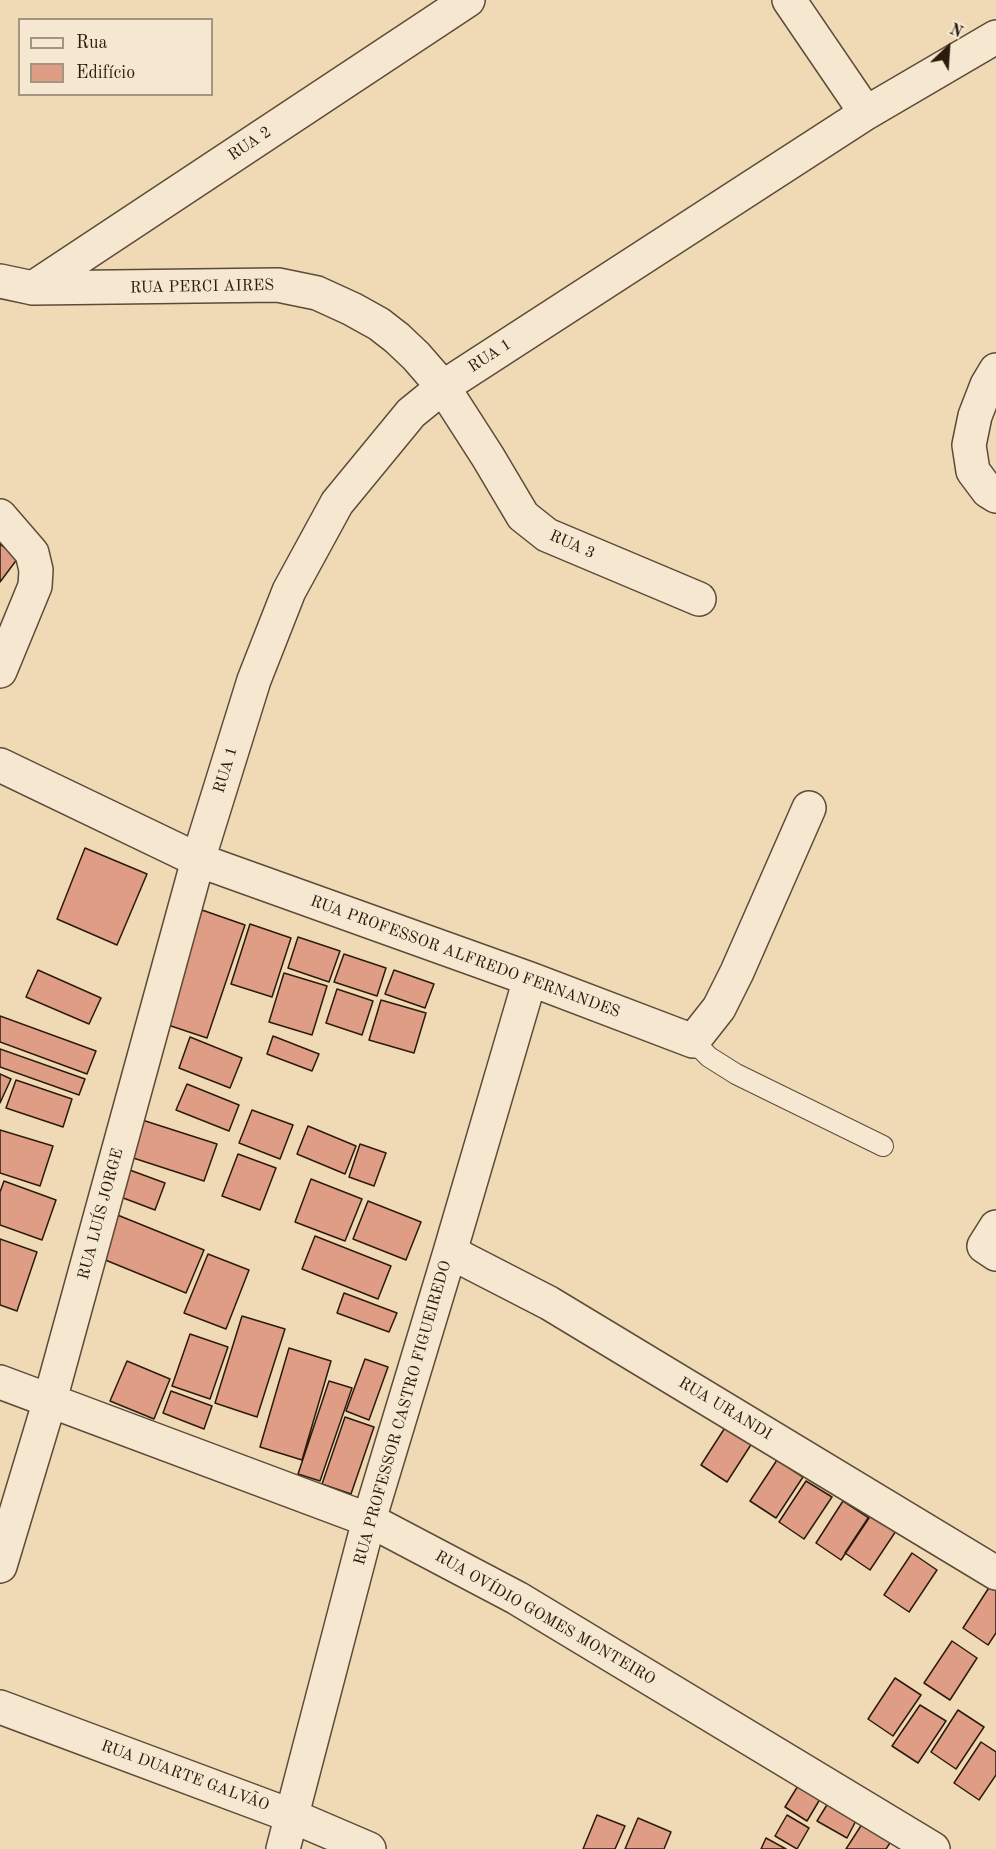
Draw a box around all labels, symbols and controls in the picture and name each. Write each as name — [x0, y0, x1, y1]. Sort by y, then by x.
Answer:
legend — [18, 18, 213, 96]
north arrow — [918, 18, 978, 78]
text: N — [947, 22, 965, 42]
text: Rua — [76, 34, 107, 52]
text: Edifício — [76, 64, 135, 82]
street label: RUA 2 — [225, 123, 275, 165]
street label: RUA PERCI AIRES — [130, 276, 274, 298]
street label: RUA 1 — [465, 335, 515, 377]
street label: RUA 3 — [546, 527, 598, 563]
street label: RUA 1 — [210, 744, 242, 796]
street label: RUA PROFESSOR ALFREDO FERNANDES — [307, 892, 623, 1022]
street label: RUA LUÍS JORGE — [74, 1146, 128, 1282]
street label: RUA PROFESSOR CASTRO FIGUEIREDO — [350, 1258, 456, 1568]
street label: RUA URANDI — [675, 1374, 775, 1444]
street label: RUA OVÍDIO GOMES MONTEIRO — [431, 1547, 659, 1689]
street label: RUA DUARTE GALVÃO — [98, 1737, 272, 1815]

